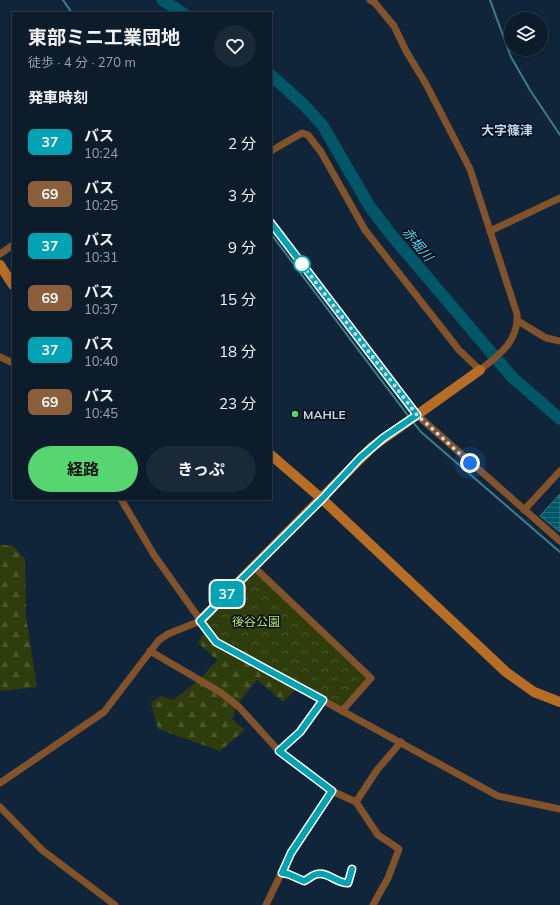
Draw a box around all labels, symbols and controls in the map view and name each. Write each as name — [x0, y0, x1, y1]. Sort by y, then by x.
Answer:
map controls — [504, 12, 548, 56]
button: layers — [504, 12, 548, 56]
text: 東部ミニ工業団地 — [28, 25, 180, 49]
button: heart — [214, 25, 256, 67]
text: 徒歩 · 4 分 · 270 m — [28, 54, 136, 70]
text: 発車時刻 — [28, 88, 88, 107]
district label: 大字篠津 — [481, 122, 533, 138]
text: バス — [84, 126, 114, 145]
text: 37 — [42, 133, 58, 151]
text: 2 分 — [228, 134, 256, 153]
text: 10:24 — [84, 145, 118, 161]
text: バス — [84, 178, 114, 197]
text: 69 — [42, 185, 58, 203]
text: 3 分 — [228, 186, 256, 205]
text: 10:25 — [84, 197, 118, 213]
water label: 赤堀川 — [399, 224, 438, 266]
text: バス — [84, 230, 114, 249]
text: 37 — [42, 237, 58, 255]
text: 9 分 — [228, 238, 256, 257]
text: 10:31 — [84, 249, 118, 265]
unlabelled marker — [293, 255, 311, 273]
text: バス — [84, 282, 114, 301]
text: 69 — [42, 289, 58, 307]
text: 15 分 — [219, 290, 256, 309]
text: 10:37 — [84, 301, 118, 317]
text: バス — [84, 334, 114, 353]
text: 37 — [42, 341, 58, 359]
text: 18 分 — [219, 342, 256, 361]
text: 10:40 — [84, 353, 118, 369]
text: バス — [84, 386, 114, 405]
text: 69 — [42, 393, 58, 411]
text: 23 分 — [219, 394, 256, 413]
text: 10:45 — [84, 405, 118, 421]
place label: MAHLE — [303, 407, 346, 422]
marker: MAHLE — [290, 409, 300, 419]
button: 経路 — [28, 446, 138, 492]
button: きっぷ — [146, 446, 256, 492]
your location — [460, 453, 480, 473]
line badge: 37 — [209, 581, 245, 607]
text: 37 — [219, 585, 235, 603]
park label: 後谷公園 — [232, 614, 280, 629]

